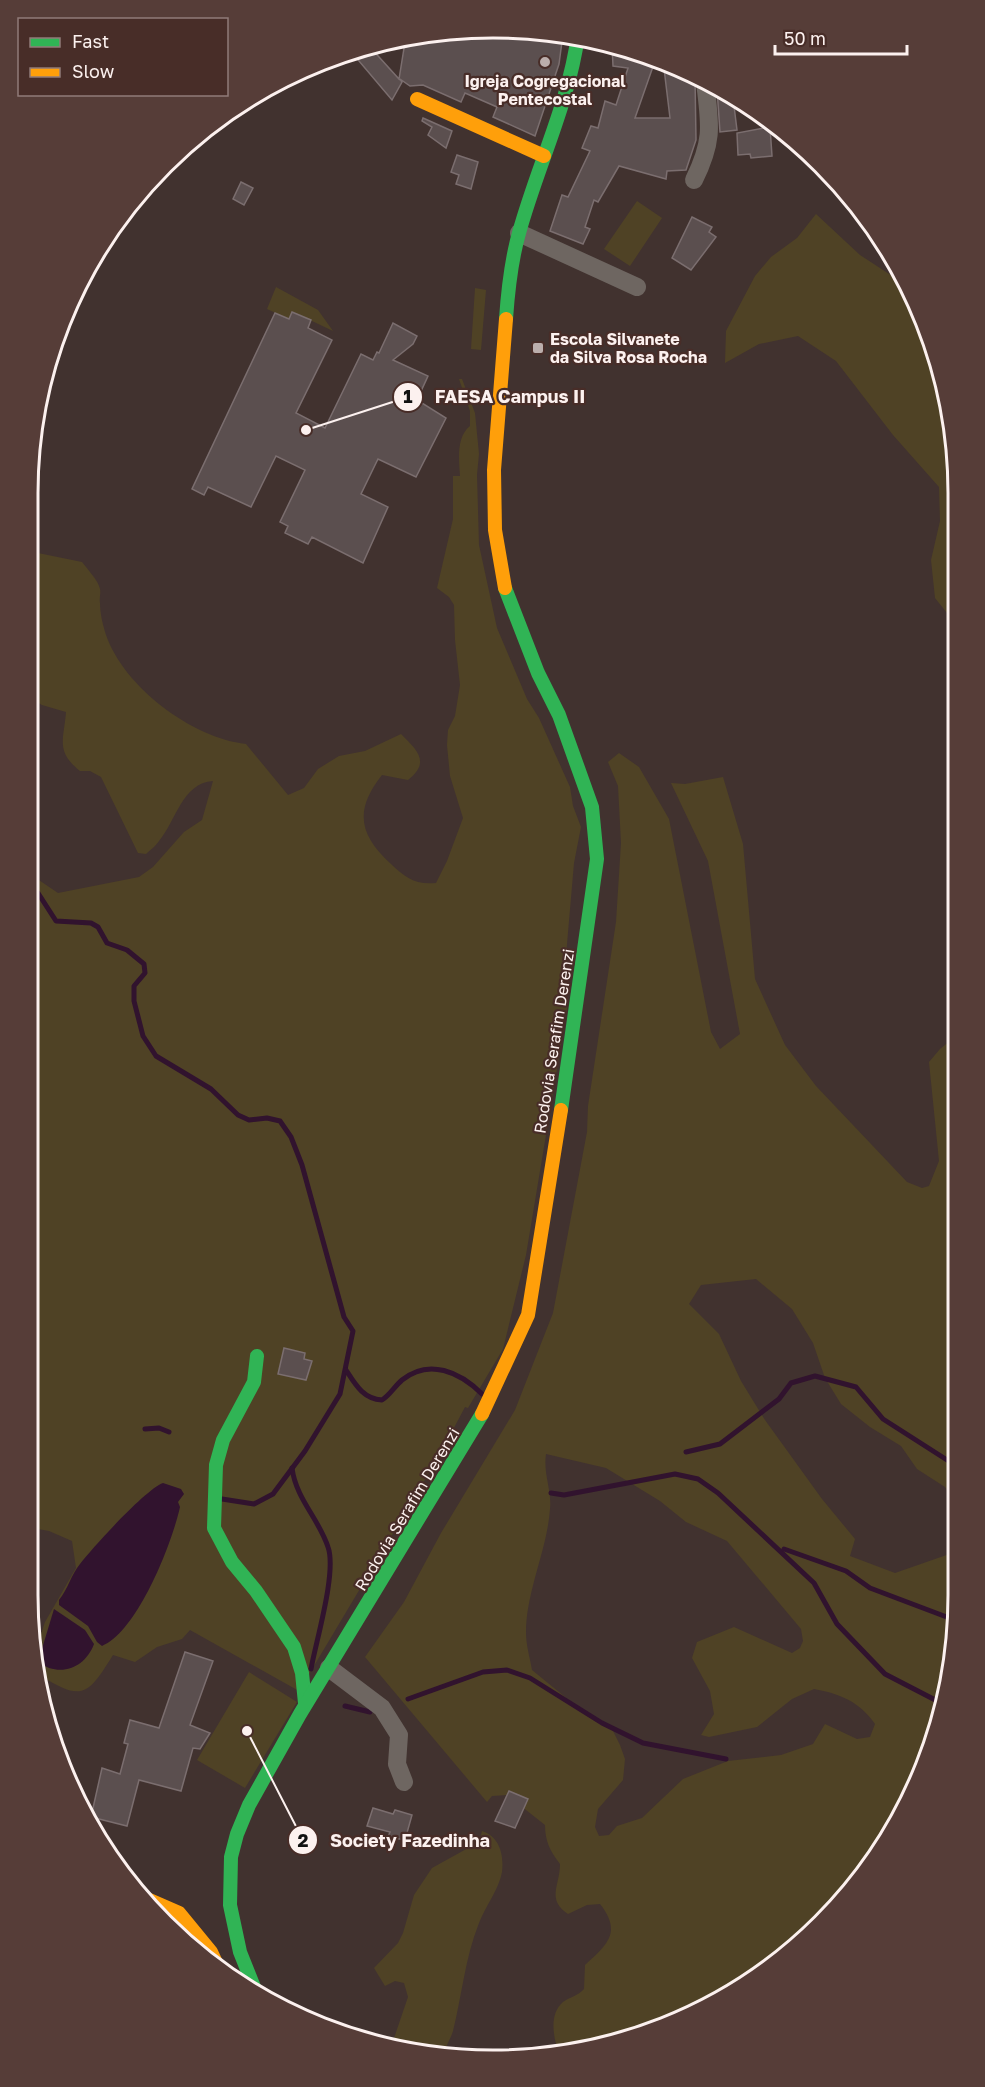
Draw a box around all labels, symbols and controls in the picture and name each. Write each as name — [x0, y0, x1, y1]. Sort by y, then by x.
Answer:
legend — [18, 18, 228, 96]
scale bar — [775, 18, 907, 56]
text: 50 m — [784, 27, 826, 49]
text: Fast — [72, 30, 109, 52]
marker: Igreja Cogregacional Pentecostal — [538, 55, 552, 69]
text: Slow — [72, 60, 115, 82]
place label: Igreja Cogregacional Pentecostal — [464, 71, 626, 109]
place label: Escola Silvanete da Silva Rosa Rocha — [550, 329, 707, 367]
marker: Escola Silvanete da Silva Rosa Rocha — [531, 341, 545, 355]
callout: FAESA Campus II — [393, 379, 597, 415]
text: 1 — [403, 385, 413, 407]
text: FAESA Campus II — [435, 385, 585, 407]
street label: Rodovia Serafim Derenzi — [530, 947, 578, 1135]
street label: Rodovia Serafim Derenzi — [350, 1424, 464, 1594]
callout: Society Fazedinha — [288, 1822, 502, 1858]
text: 2 — [298, 1829, 309, 1851]
text: Society Fazedinha — [330, 1829, 490, 1851]

